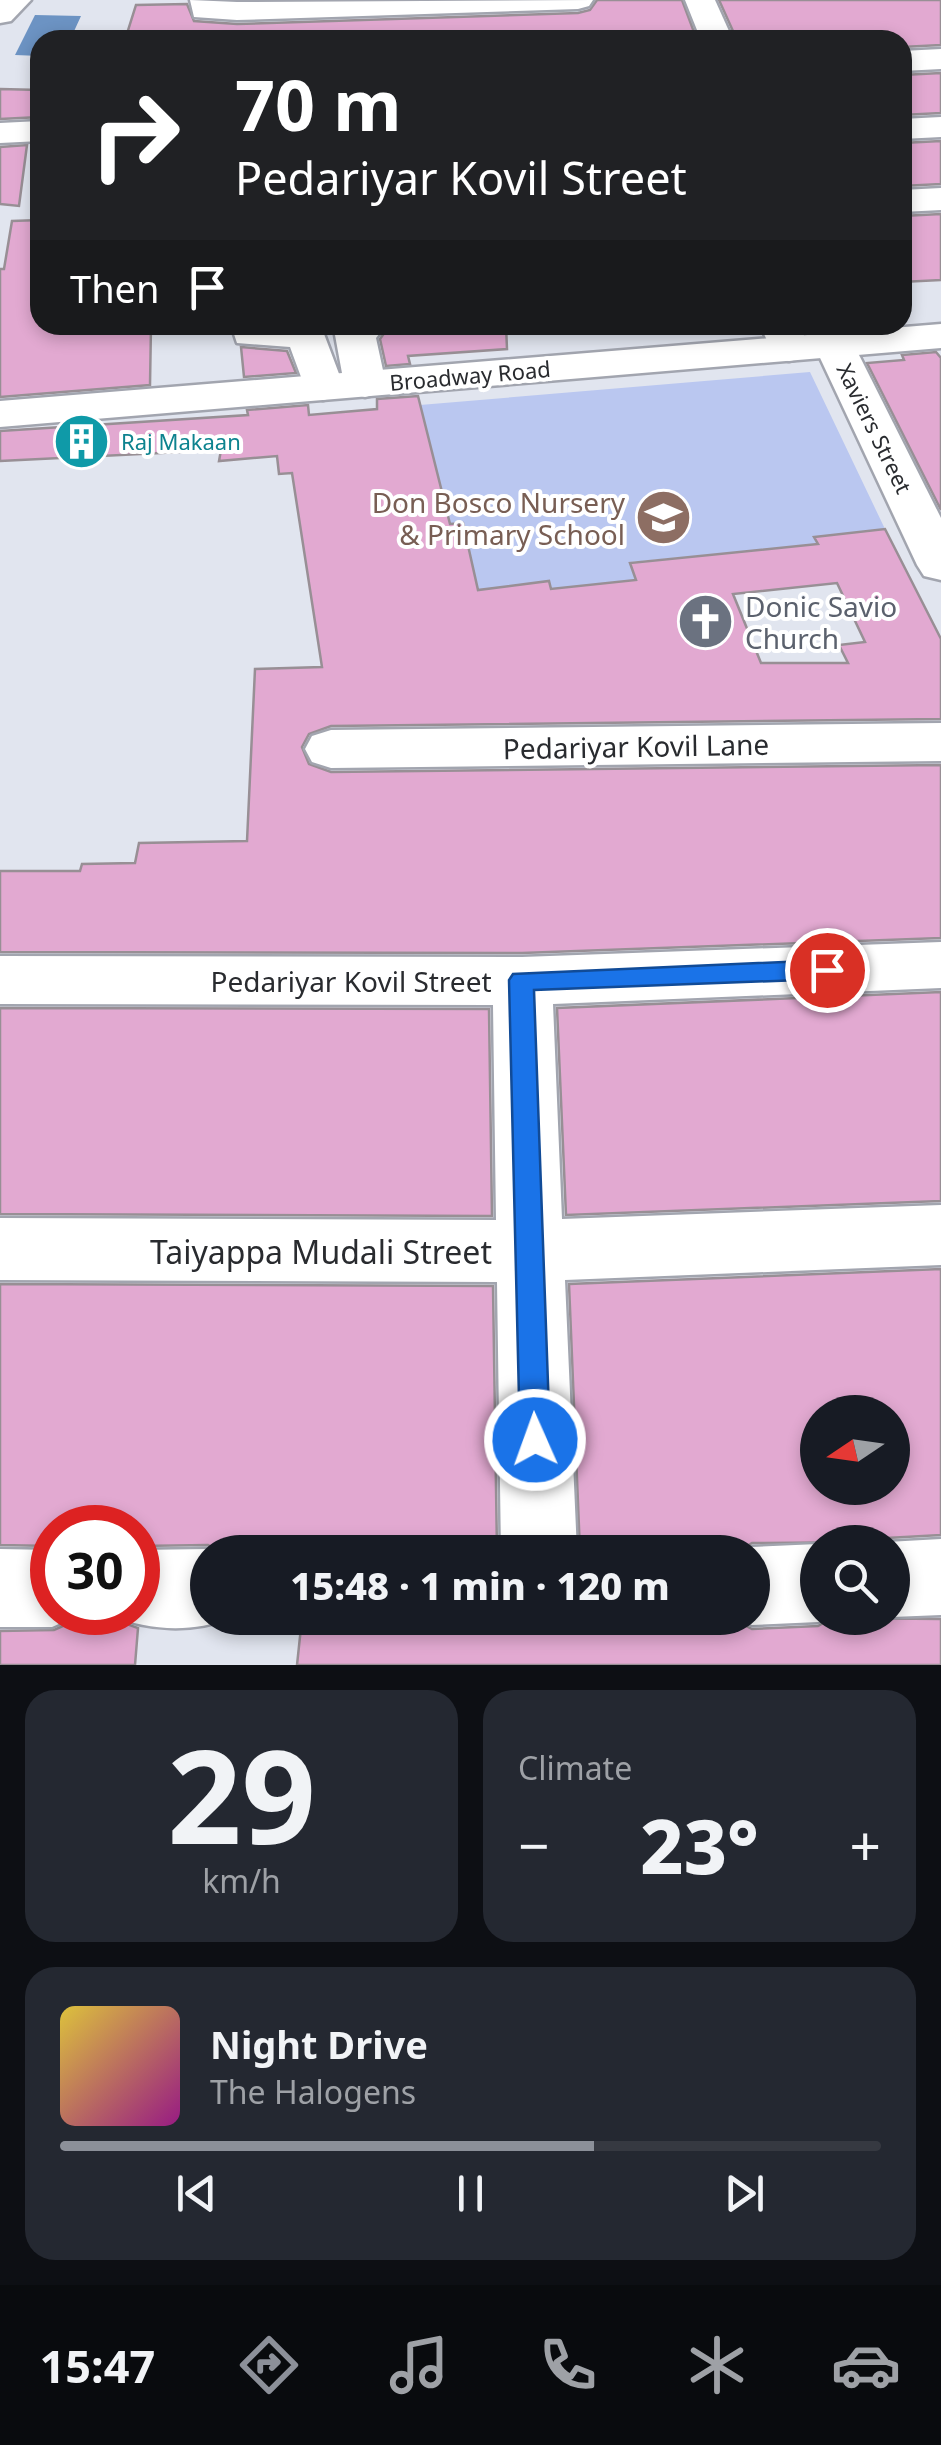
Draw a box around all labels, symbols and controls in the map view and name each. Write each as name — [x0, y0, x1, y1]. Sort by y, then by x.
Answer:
text: 70 m — [235, 56, 402, 152]
icon: right — [70, 70, 200, 200]
text: Pedariyar Kovil Street — [235, 147, 687, 208]
icon: arrive — [180, 260, 235, 315]
text: Then — [70, 262, 160, 314]
street label: Broadway Road — [388, 353, 552, 397]
street label: Xaviers Street — [831, 358, 919, 498]
building icon: Raj Makaan — [52, 411, 112, 471]
place label: Raj Makaan — [121, 426, 241, 456]
place label: Don Bosco Nursery & Primary School — [372, 483, 626, 553]
school or university icon: Don Bosco Nursery & Primary School — [634, 488, 694, 548]
place label: Donic Savio Church — [745, 587, 897, 657]
church icon: Donic Savio Church — [676, 592, 736, 652]
street label: Pedariyar Kovil Lane — [502, 725, 770, 767]
pin — [785, 928, 870, 1013]
icon: arrive — [800, 943, 855, 998]
street label: Pedariyar Kovil Street — [210, 962, 492, 1000]
street label: Taiyappa Mudali Street — [150, 1230, 492, 1273]
position arrow — [483, 1388, 587, 1492]
north arrow — [800, 1395, 910, 1505]
map controls — [800, 1395, 910, 1635]
speed limit sign: 30 — [30, 1505, 160, 1635]
button: search — [800, 1525, 910, 1635]
text: 15:48 · 1 min · 120 m — [290, 1559, 670, 1611]
text: 29 — [167, 1705, 316, 1882]
text: Climate — [518, 1746, 632, 1789]
text: 23° — [640, 1794, 759, 1896]
text: − — [518, 1807, 549, 1882]
text: + — [850, 1807, 881, 1882]
text: km/h — [202, 1859, 281, 1902]
text: Night Drive — [210, 2018, 428, 2070]
text: The Halogens — [210, 2070, 416, 2113]
icon: previous — [169, 2166, 224, 2221]
icon: pause — [443, 2166, 498, 2221]
icon: next — [717, 2166, 772, 2221]
icon: directions — [234, 2330, 304, 2400]
icon: music — [384, 2330, 454, 2400]
icon: phone — [533, 2330, 603, 2400]
icon: climate — [682, 2330, 752, 2400]
icon: car — [831, 2330, 901, 2400]
text: 15:47 — [40, 2335, 155, 2396]

